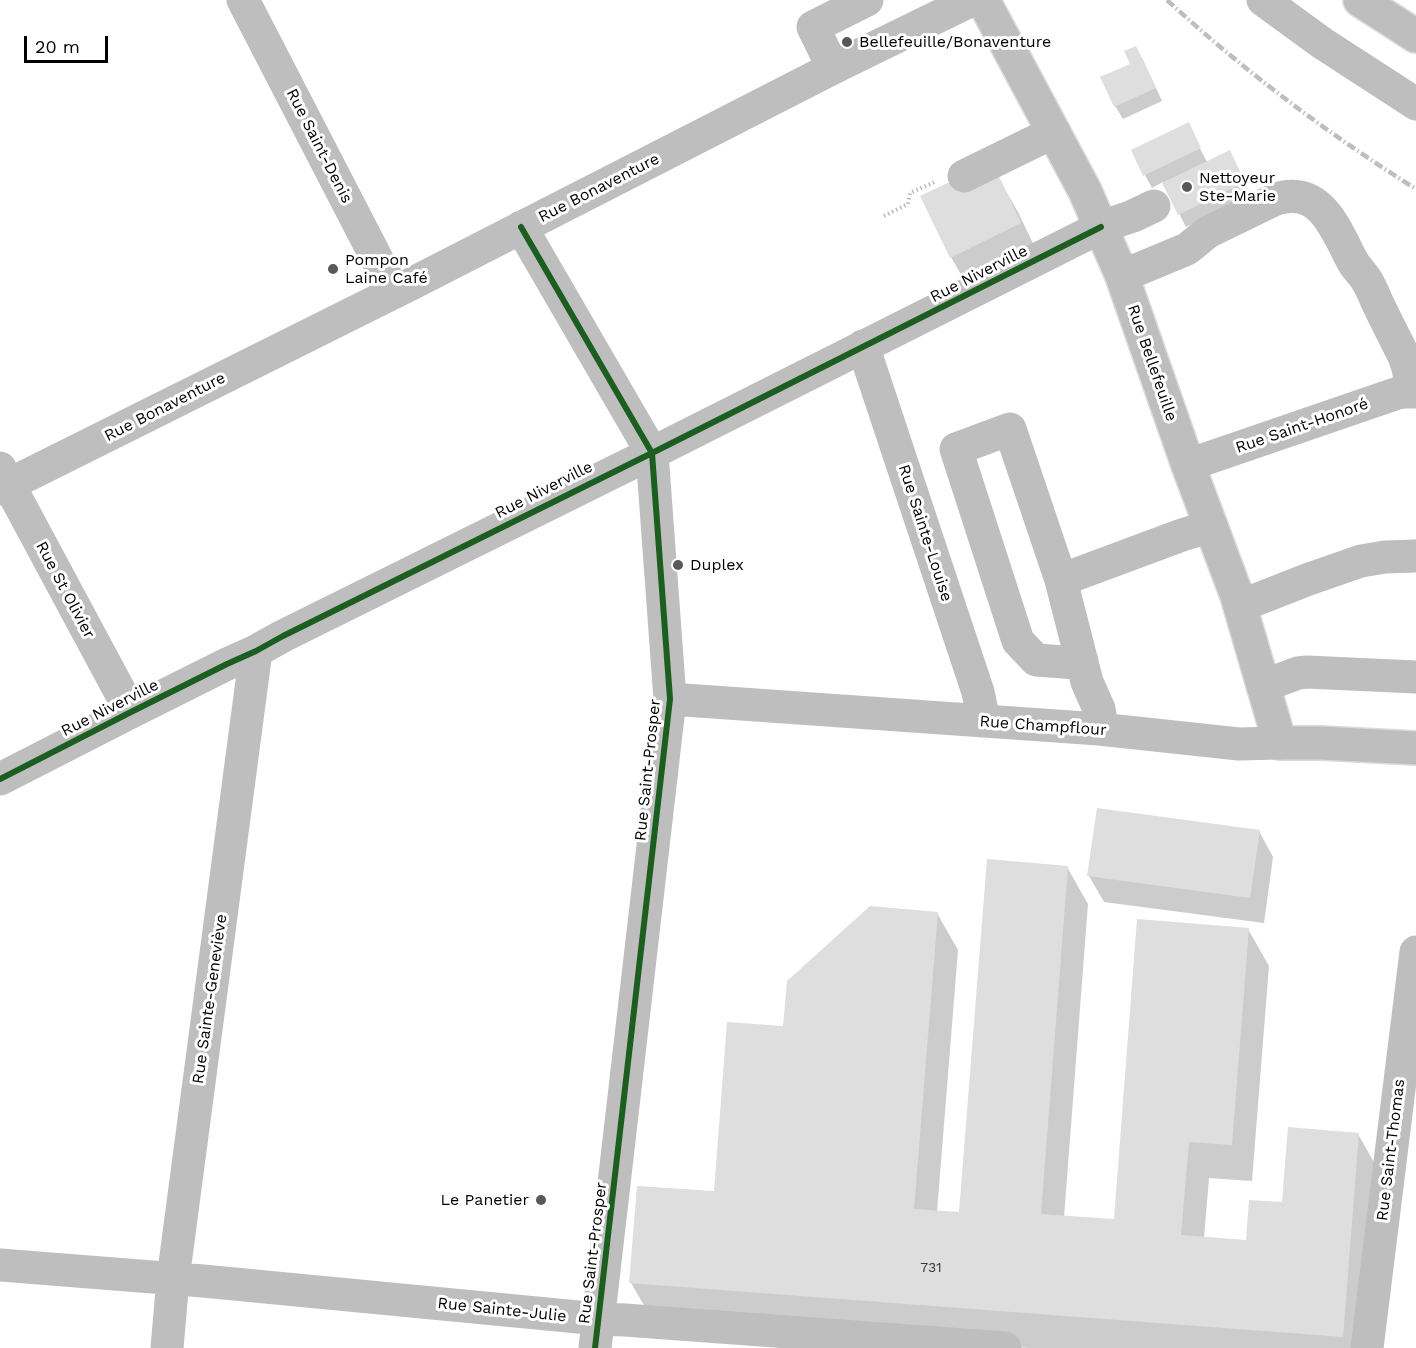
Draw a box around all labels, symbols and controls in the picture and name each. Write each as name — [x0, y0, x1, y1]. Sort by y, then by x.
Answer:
scale bar — [27, 24, 111, 62]
place label: Bellefeuille/Bonaventure — [859, 32, 1051, 52]
marker: Bellefeuille/Bonaventure — [840, 35, 854, 49]
text: 20 m — [35, 36, 80, 57]
street label: Rue Saint-Denis — [282, 85, 356, 207]
street label: Rue Bonaventure — [535, 149, 663, 227]
place label: Nettoyeur Ste-Marie — [1199, 168, 1276, 206]
marker: Nettoyeur Ste-Marie — [1180, 180, 1194, 194]
street label: Rue Niverville — [927, 241, 1031, 307]
place label: Pompon Laine Café — [345, 250, 428, 288]
marker: Pompon Laine Café — [326, 262, 340, 276]
street label: Rue Bellefeuille — [1123, 302, 1181, 424]
street label: Rue Bonaventure — [101, 368, 229, 446]
street label: Rue Saint-Honoré — [1233, 394, 1371, 458]
street label: Rue Niverville — [492, 457, 596, 523]
street label: Rue Sainte-Louise — [894, 462, 956, 604]
street label: Rue St Olivier — [31, 538, 99, 642]
place label: Duplex — [690, 555, 744, 575]
marker: Duplex — [671, 558, 685, 572]
street label: Rue Niverville — [58, 675, 162, 741]
street label: Rue Saint-Prosper — [631, 698, 665, 842]
street label: Rue Champflour — [979, 712, 1107, 740]
street label: Rue Sainte-Geneviève — [189, 913, 231, 1085]
street label: Rue Saint-Thomas — [1373, 1078, 1409, 1222]
street label: Rue Saint-Prosper — [575, 1181, 611, 1325]
place label: Le Panetier — [441, 1190, 529, 1210]
marker: Le Panetier — [534, 1193, 548, 1207]
house number: 731 — [920, 1260, 942, 1276]
street label: Rue Sainte-Julie — [437, 1294, 567, 1326]

